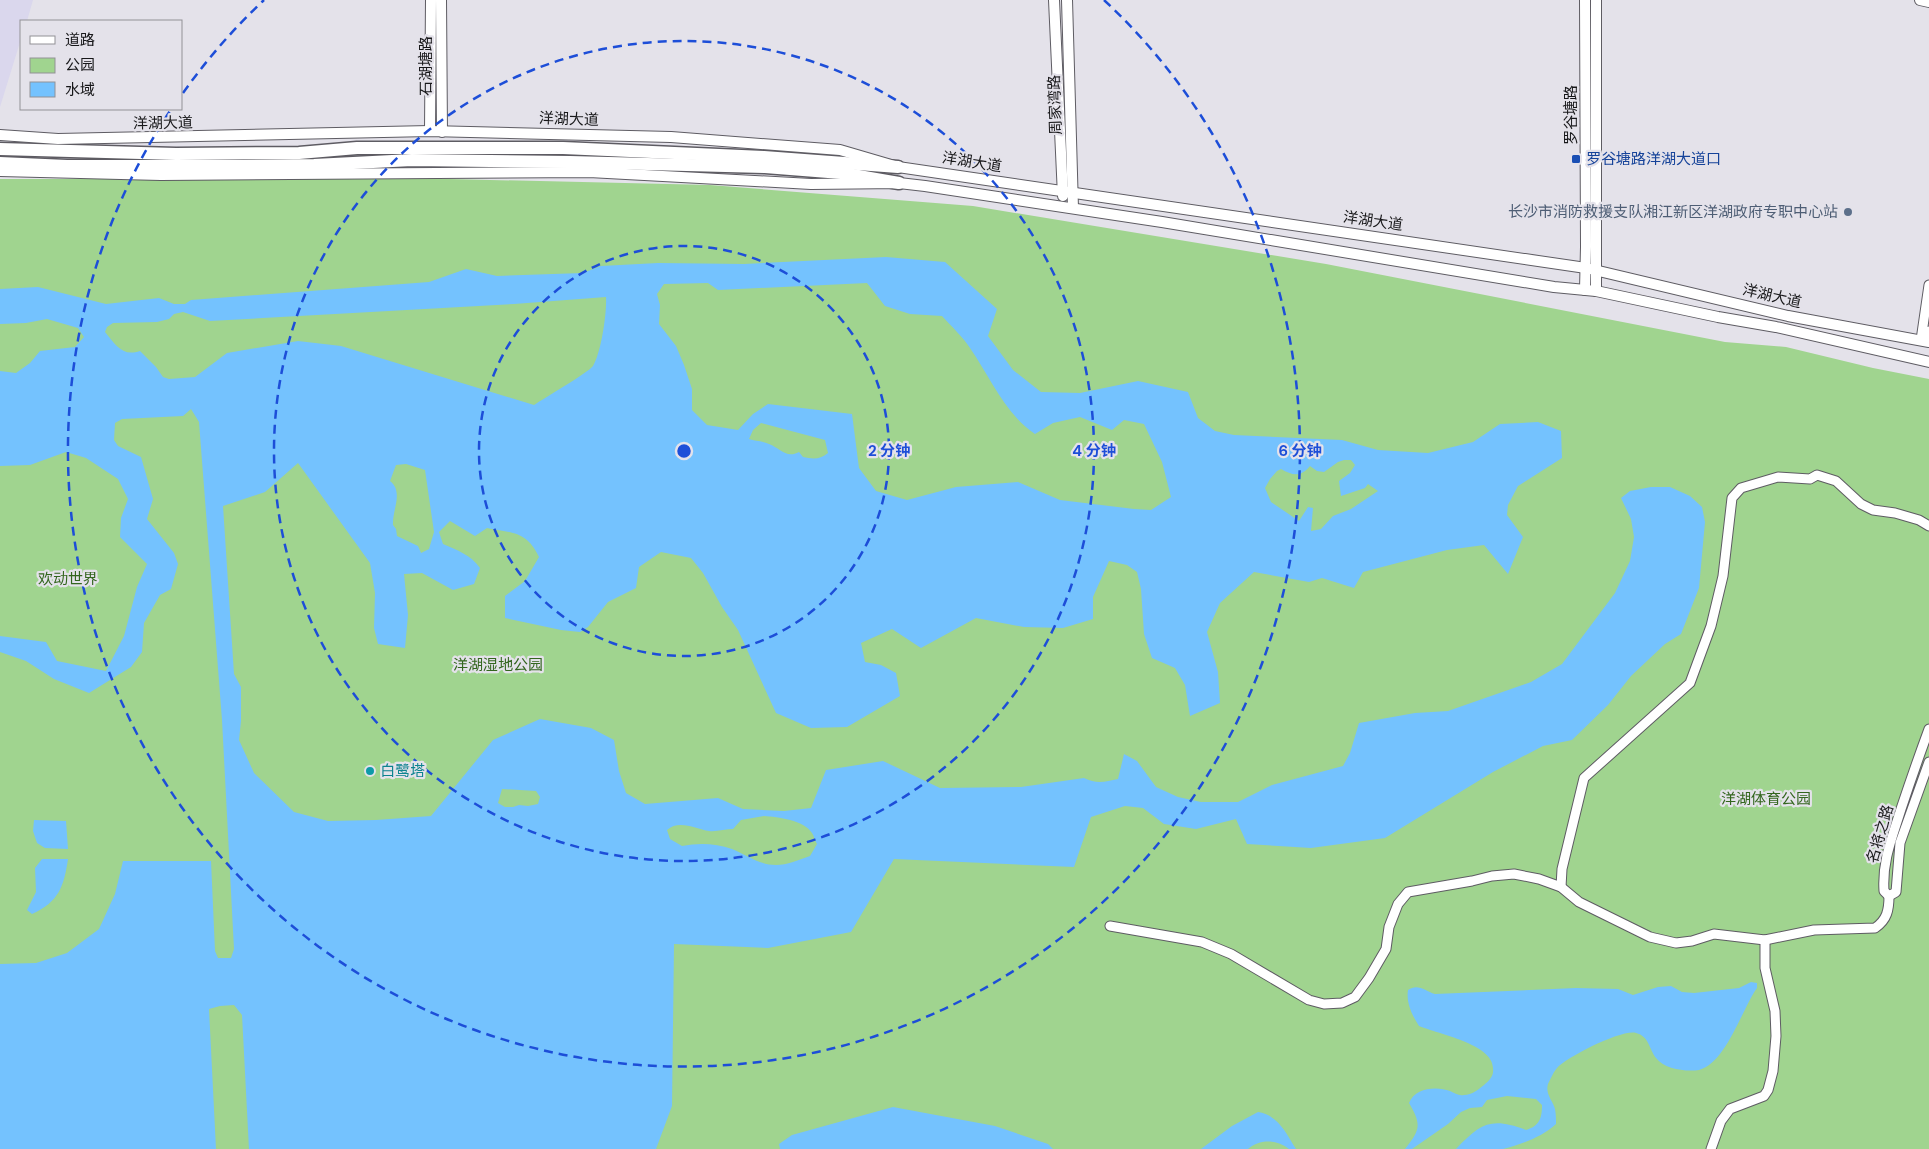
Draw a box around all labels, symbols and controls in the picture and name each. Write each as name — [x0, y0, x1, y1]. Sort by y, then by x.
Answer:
legend — [20, 20, 182, 110]
text: 道路 — [65, 30, 95, 50]
street label: 石湖塘路 — [416, 36, 436, 96]
text: 公园 — [65, 55, 95, 75]
street label: 周家湾路 — [1044, 75, 1066, 135]
text: 水域 — [65, 80, 95, 100]
street label: 罗谷塘路 — [1561, 85, 1581, 145]
street label: 洋湖大道 — [539, 108, 599, 130]
street label: 洋湖大道 — [133, 112, 193, 134]
street label: 洋湖大道 — [941, 147, 1003, 177]
place label: 罗谷塘路洋湖大道口 — [1586, 149, 1721, 169]
marker: 罗谷塘路洋湖大道口 — [1570, 153, 1582, 165]
place label: 长沙市消防救援支队湘江新区洋湖政府专职中心站 — [1508, 202, 1838, 222]
marker: 长沙市消防救援支队湘江新区洋湖政府专职中心站 — [1842, 206, 1854, 218]
street label: 洋湖大道 — [1342, 207, 1404, 235]
street label: 洋湖大道 — [1741, 280, 1803, 312]
text: 2 分钟 — [868, 441, 910, 461]
text: 4 分钟 — [1072, 441, 1116, 461]
text: 6 分钟 — [1278, 441, 1322, 461]
centre of rings — [675, 442, 693, 460]
park label: 欢动世界 — [38, 569, 98, 589]
park label: 洋湖湿地公园 — [453, 655, 543, 675]
place label: 白鹭塔 — [380, 761, 425, 781]
marker: 白鹭塔 — [364, 765, 376, 777]
park label: 洋湖体育公园 — [1721, 789, 1811, 809]
street label: 名将之路 — [1862, 802, 1898, 866]

